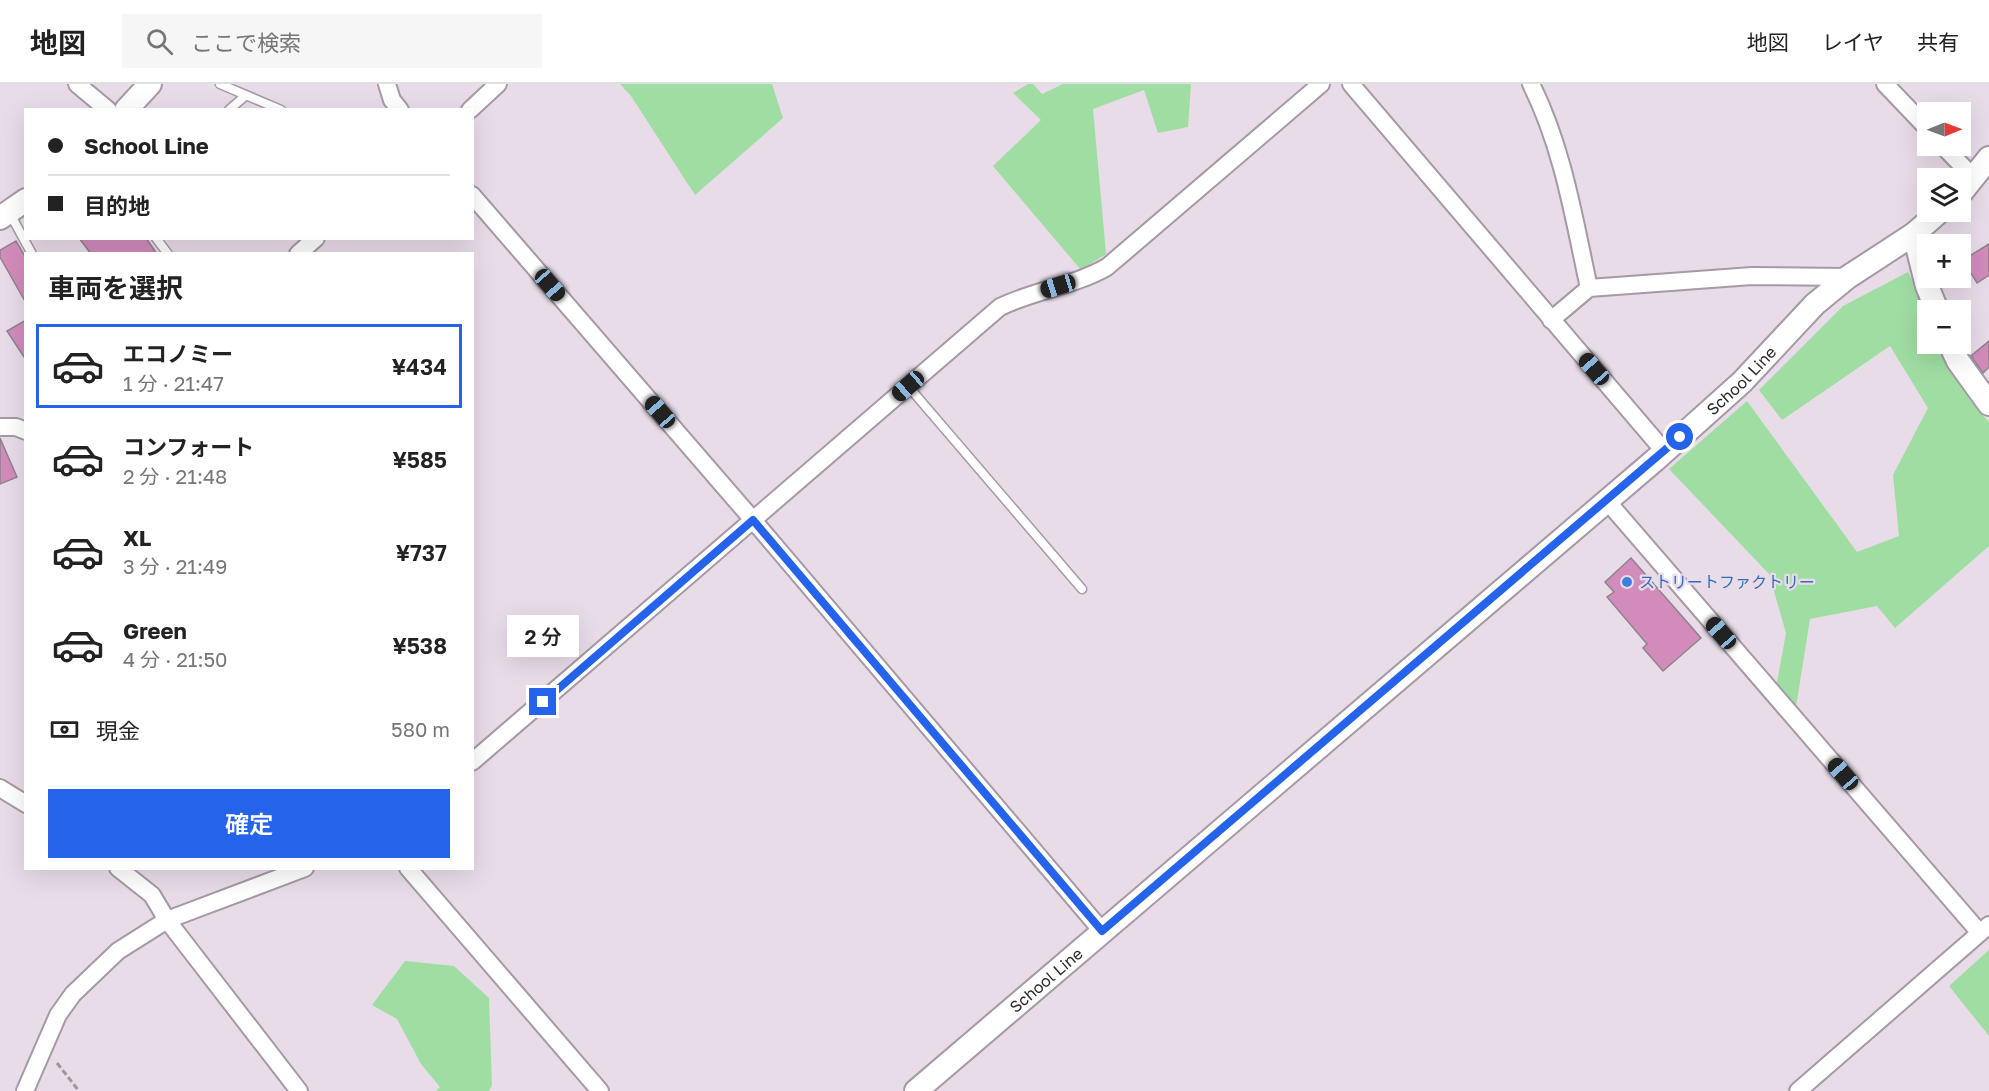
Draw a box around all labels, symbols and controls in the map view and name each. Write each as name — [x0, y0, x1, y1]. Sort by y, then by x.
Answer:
search box — [122, 14, 542, 68]
icon: search — [143, 25, 176, 58]
text: 地図 — [30, 26, 86, 59]
text: ここで検索 — [191, 29, 301, 56]
text: 地図 — [1747, 29, 1789, 55]
text: レイヤ — [1822, 29, 1884, 55]
text: 共有 — [1917, 29, 1959, 55]
north arrow — [1917, 102, 1971, 156]
map controls — [1917, 102, 1971, 354]
text: School Line — [84, 132, 209, 159]
button: layers — [1917, 168, 1971, 222]
text: 目的地 — [84, 192, 150, 219]
button: + — [1917, 234, 1971, 288]
car — [531, 266, 569, 304]
text: 車両を選択 — [48, 272, 183, 304]
car — [1038, 272, 1078, 300]
button: − — [1917, 300, 1971, 354]
icon: car — [51, 339, 105, 393]
text: エコノミー — [123, 340, 233, 367]
street label: School Line — [1702, 342, 1780, 419]
car — [1575, 350, 1613, 388]
text: ¥434 — [392, 353, 447, 380]
car — [889, 367, 927, 405]
text: 1 分 · 21:47 — [123, 371, 224, 395]
car — [641, 393, 679, 431]
route start — [1666, 423, 1693, 450]
icon: car — [51, 432, 105, 486]
text: コンフォート — [123, 433, 254, 460]
text: ¥585 — [393, 446, 447, 473]
text: 2 分 · 21:48 — [123, 464, 227, 488]
text: XL — [123, 524, 151, 551]
icon: car — [51, 525, 105, 579]
text: ¥737 — [396, 539, 447, 566]
text: 3 分 · 21:49 — [123, 554, 227, 578]
place label: ストリートファクトリー — [1639, 572, 1815, 592]
marker: ストリートファクトリー — [1620, 575, 1634, 589]
car — [1702, 614, 1740, 652]
callout: 2 分 — [507, 615, 579, 657]
text: Green — [123, 617, 187, 644]
icon: car — [51, 618, 105, 672]
text: 2 分 — [525, 624, 561, 648]
text: ¥538 — [392, 632, 447, 659]
text: 4 分 · 21:50 — [123, 647, 228, 671]
route end — [529, 688, 556, 715]
icon: cash — [48, 713, 81, 746]
text: 現金 — [96, 717, 140, 744]
text: 580 m — [391, 717, 450, 741]
car — [1824, 755, 1862, 793]
button: 確定 — [48, 789, 450, 858]
street label: School Line — [1005, 943, 1087, 1017]

